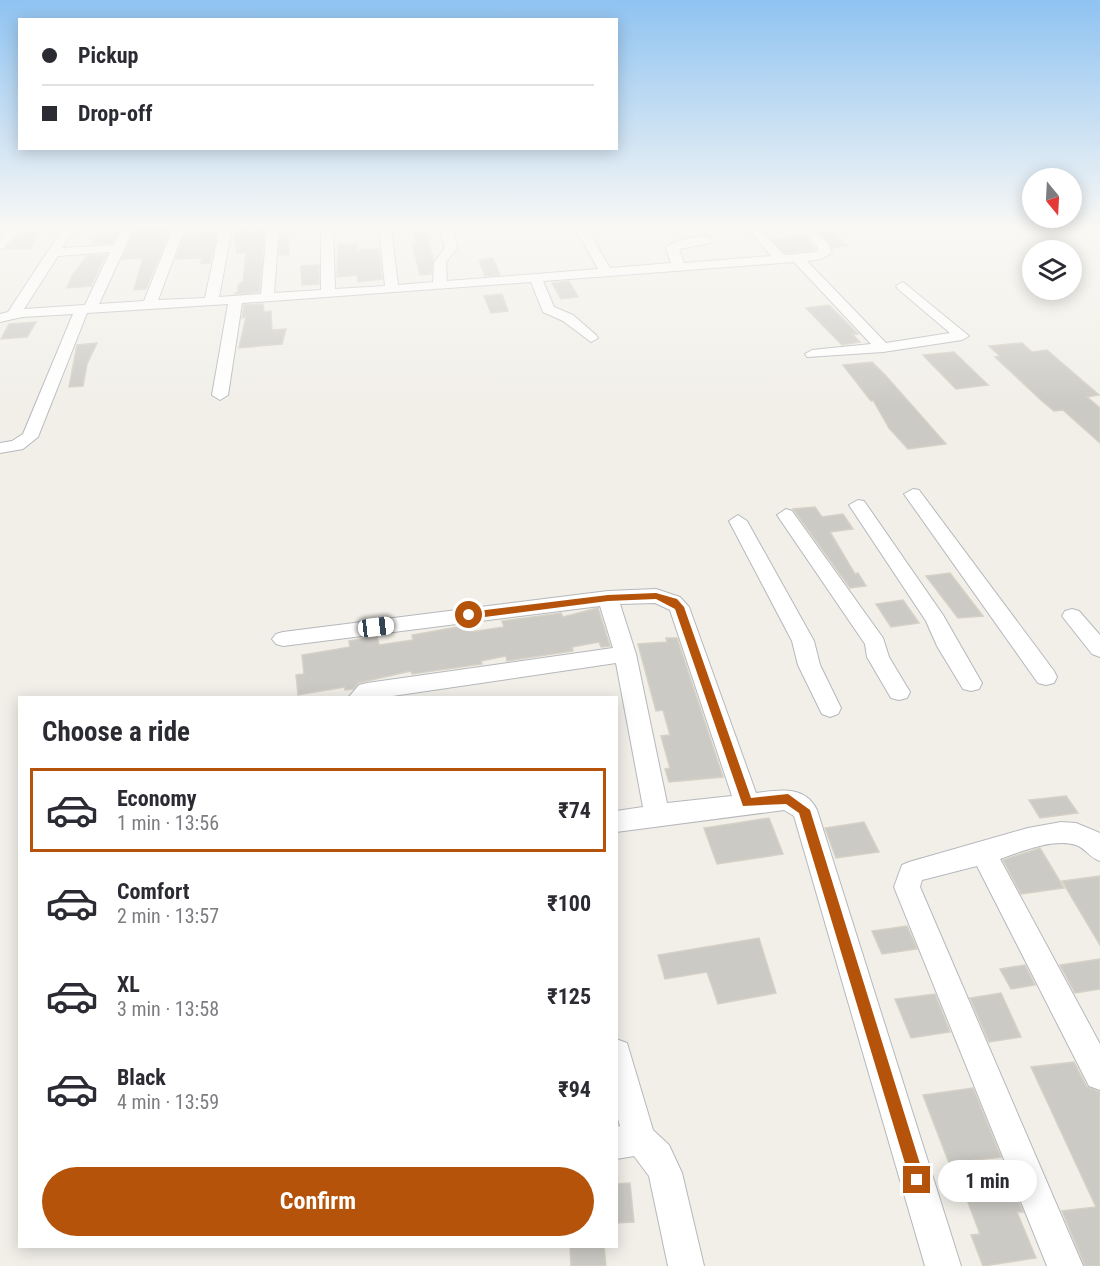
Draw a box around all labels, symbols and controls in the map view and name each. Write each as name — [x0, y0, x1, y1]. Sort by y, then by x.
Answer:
text: Pickup — [78, 43, 138, 68]
text: Drop-off — [78, 101, 152, 126]
north arrow — [1022, 168, 1082, 228]
map controls — [1022, 168, 1082, 300]
button: layers — [1022, 240, 1082, 300]
route start — [455, 601, 482, 628]
car — [357, 616, 395, 638]
text: Choose a ride — [42, 716, 190, 748]
icon: car — [45, 783, 99, 837]
text: Economy — [117, 786, 197, 811]
text: ₹74 — [558, 798, 591, 823]
text: 1 min · 13:56 — [117, 811, 219, 835]
icon: car — [45, 876, 99, 930]
text: Comfort — [117, 879, 190, 904]
text: ₹100 — [547, 891, 591, 916]
text: 2 min · 13:57 — [117, 904, 219, 928]
icon: car — [45, 969, 99, 1023]
text: XL — [117, 972, 140, 997]
text: ₹125 — [547, 984, 591, 1009]
text: 3 min · 13:58 — [117, 997, 219, 1021]
icon: car — [45, 1062, 99, 1116]
text: Black — [117, 1065, 166, 1090]
text: ₹94 — [558, 1077, 591, 1102]
text: 4 min · 13:59 — [117, 1090, 219, 1114]
callout: 1 min — [938, 1159, 1037, 1201]
route end — [903, 1166, 930, 1193]
button: Confirm — [42, 1167, 594, 1236]
text: 1 min — [965, 1169, 1010, 1193]

